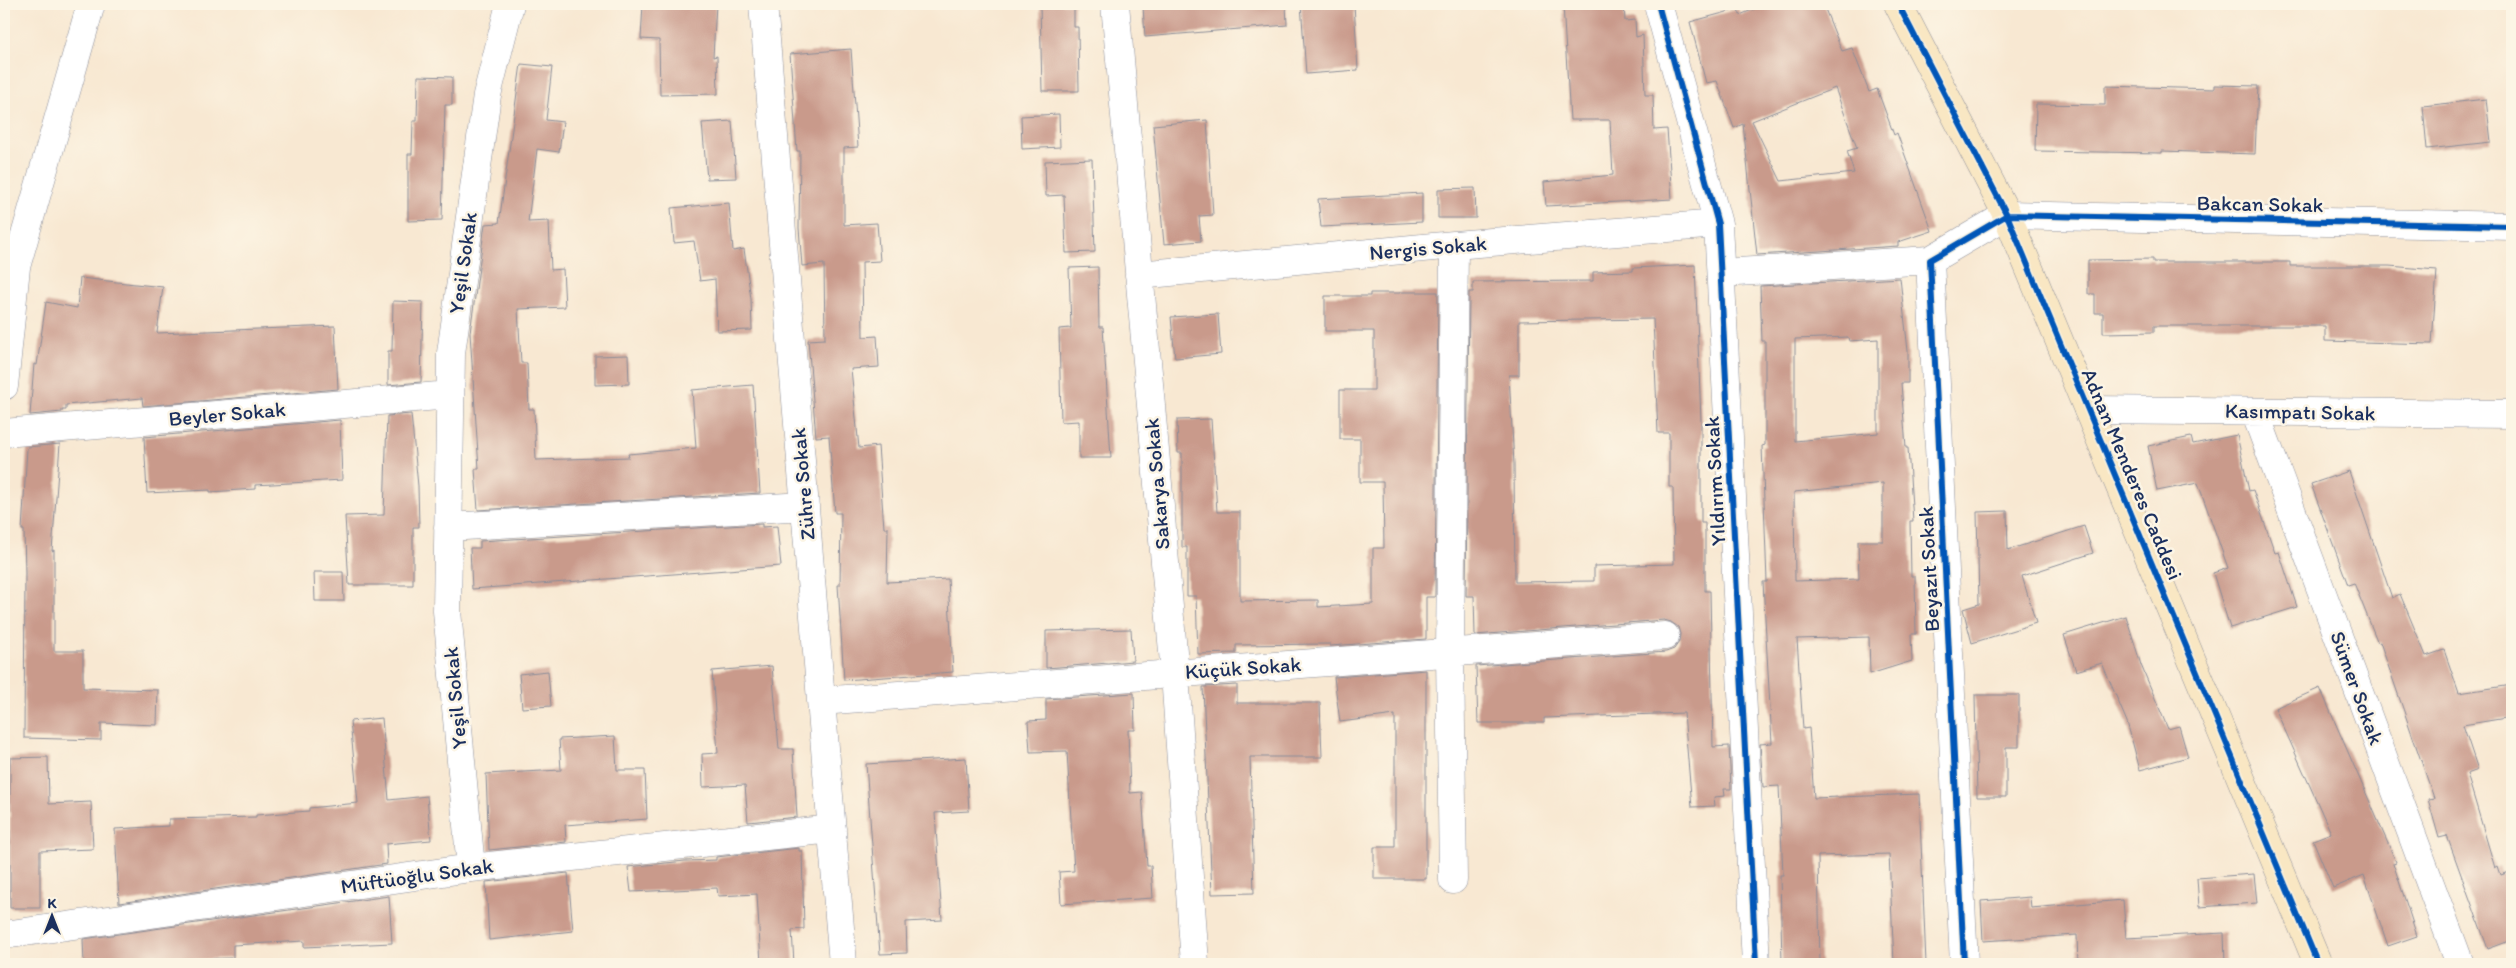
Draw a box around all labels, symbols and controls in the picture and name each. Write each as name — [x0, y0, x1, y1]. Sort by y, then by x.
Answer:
street label: Bakcan Sokak — [2196, 190, 2324, 217]
street label: Yeşil Sokak — [443, 210, 482, 315]
street label: Nergis Sokak — [1368, 230, 1488, 265]
street label: Adnan Menderes Caddesi — [2077, 364, 2188, 583]
street label: Beyler Sokak — [167, 396, 287, 431]
street label: Kasımpatı Sokak — [2225, 398, 2376, 425]
street label: Yıldırım Sokak — [1699, 415, 1730, 546]
street label: Sakarya Sokak — [1138, 417, 1175, 551]
street label: Zühre Sokak — [785, 427, 820, 541]
street label: Beyazıt Sokak — [1913, 505, 1944, 632]
street label: Sümer Sokak — [2325, 628, 2390, 748]
street label: Yeşil Sokak — [438, 646, 471, 750]
street label: Küçük Sokak — [1184, 651, 1302, 684]
street label: Müftüoğlu Sokak — [339, 852, 495, 899]
north arrow — [28, 890, 78, 940]
text: K — [48, 895, 58, 912]

